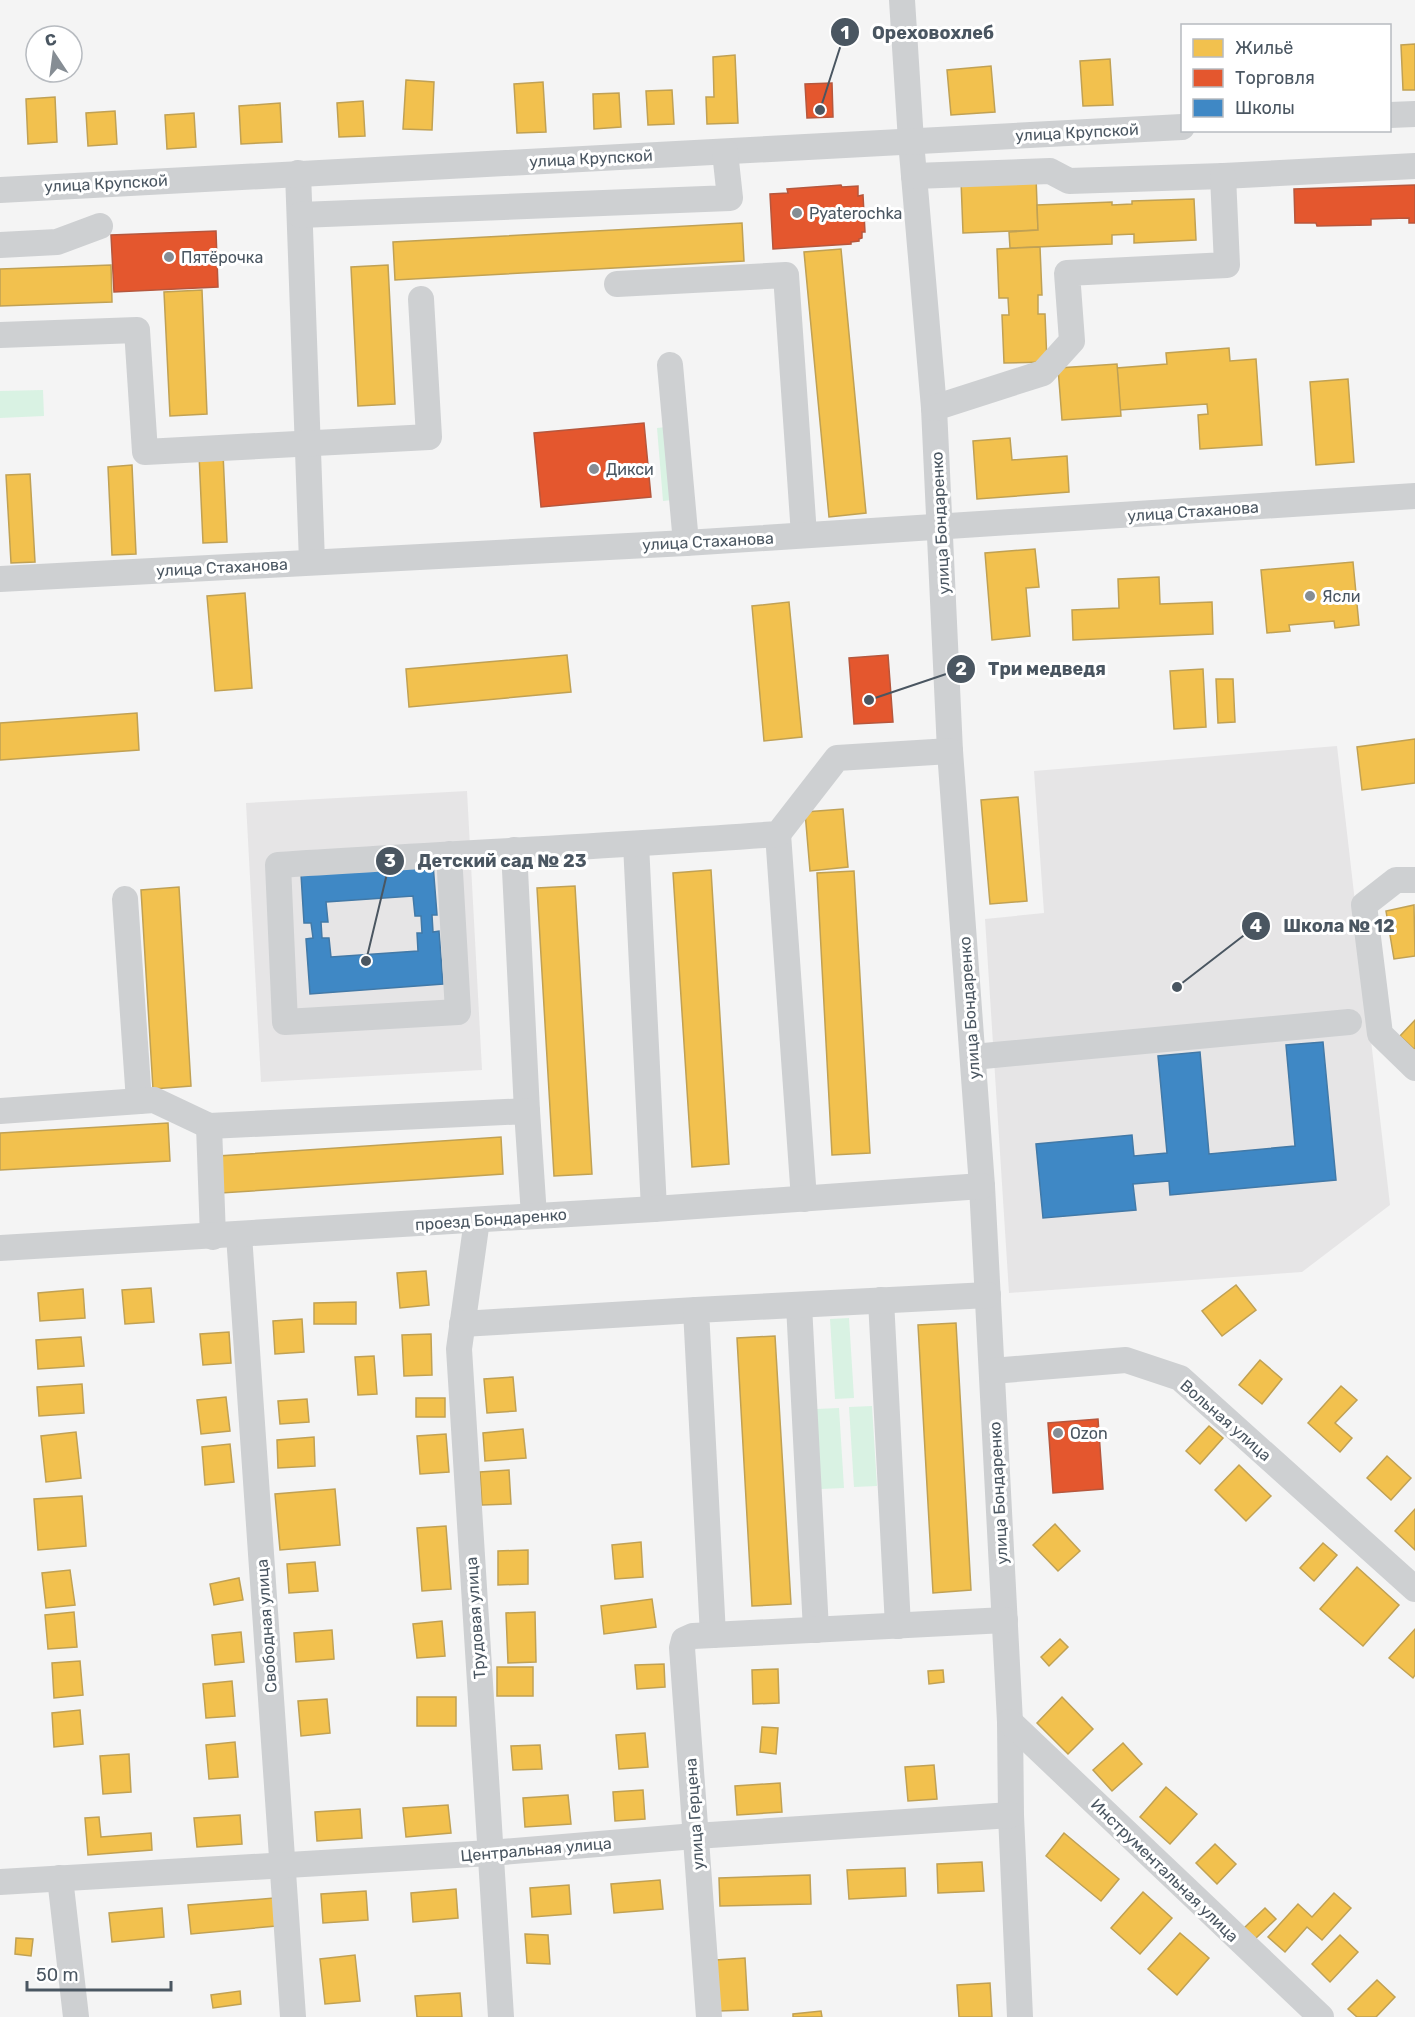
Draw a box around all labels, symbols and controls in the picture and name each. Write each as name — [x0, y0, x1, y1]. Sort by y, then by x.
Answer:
callout: Ореховохлеб — [830, 14, 1006, 50]
text: 1 — [841, 22, 849, 44]
text: Ореховохлеб — [872, 22, 994, 44]
north arrow — [24, 24, 84, 84]
legend — [1181, 24, 1391, 132]
text: С — [43, 29, 58, 50]
text: Жильё — [1235, 37, 1293, 59]
text: Торговля — [1235, 67, 1315, 89]
text: Школы — [1235, 97, 1295, 119]
street label: улица Крупской — [1015, 120, 1139, 145]
street label: улица Крупской — [529, 146, 653, 171]
street label: улица Крупской — [44, 171, 168, 196]
place label: Pyaterochka — [809, 204, 902, 223]
marker: Pyaterochka — [790, 206, 804, 220]
place label: Пятёрочка — [181, 248, 263, 267]
marker: Пятёрочка — [162, 250, 176, 264]
street label: улица Бондаренко — [927, 451, 954, 595]
place label: Дикси — [606, 460, 654, 479]
marker: Дикси — [587, 462, 601, 476]
street label: улица Стаханова — [1127, 497, 1259, 526]
street label: улица Стаханова — [642, 529, 774, 554]
street label: улица Стаханова — [156, 555, 288, 580]
place label: Ясли — [1322, 587, 1360, 606]
marker: Ясли — [1303, 589, 1317, 603]
callout: Три медведя — [946, 651, 1118, 687]
text: 2 — [955, 658, 967, 680]
text: Три медведя — [988, 658, 1106, 680]
callout: Детский сад № 23 — [375, 843, 598, 879]
text: 3 — [384, 850, 396, 872]
text: Детский сад № 23 — [417, 850, 587, 872]
callout: Школа № 12 — [1241, 908, 1406, 944]
text: 4 — [1250, 915, 1262, 937]
text: Школа № 12 — [1283, 915, 1395, 937]
street label: улица Бондаренко — [955, 936, 984, 1080]
street label: проезд Бондаренко — [415, 1205, 568, 1234]
street label: Вольная улица — [1176, 1376, 1275, 1465]
street label: улица Бондаренко — [985, 1421, 1012, 1565]
place label: Ozon — [1070, 1424, 1108, 1443]
marker: Ozon — [1051, 1426, 1065, 1440]
street label: Трудовая улица — [462, 1556, 489, 1680]
street label: Свободная улица — [252, 1558, 281, 1694]
street label: улица Герцена — [681, 1757, 708, 1871]
street label: Инструментальная улица — [1087, 1795, 1242, 1946]
street label: Центральная улица — [460, 1833, 612, 1866]
scale bar — [27, 1954, 171, 1992]
text: 50 m — [36, 1964, 79, 1986]

